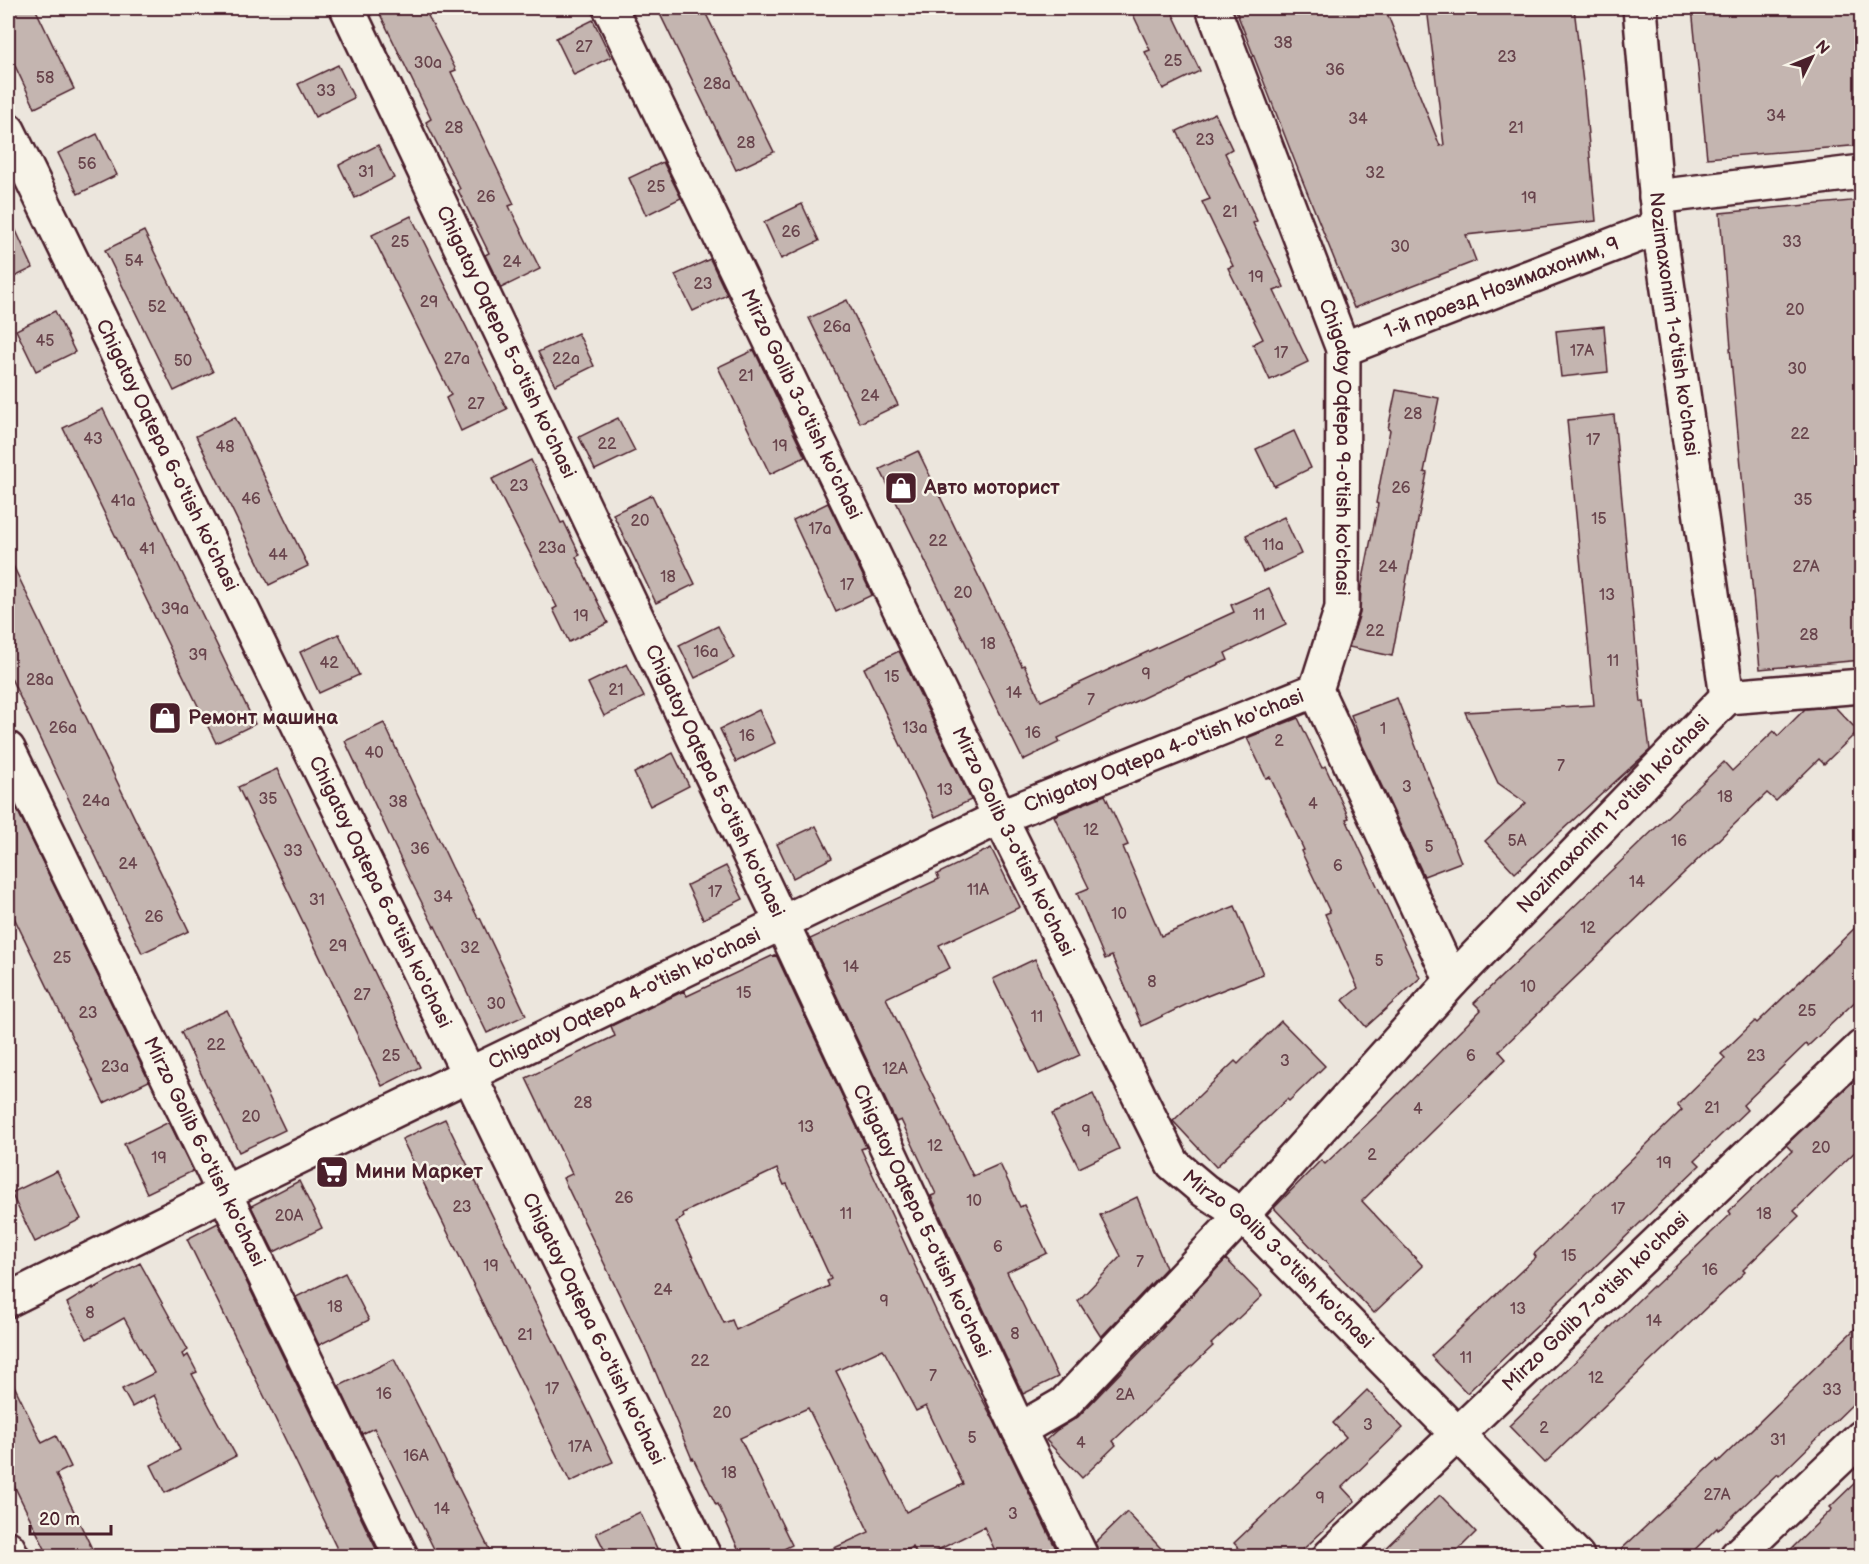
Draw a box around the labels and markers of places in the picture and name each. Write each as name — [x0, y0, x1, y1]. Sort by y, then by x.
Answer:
shop icon: Авто моторист — [883, 470, 919, 506]
place label: Авто моторист — [923, 476, 1060, 500]
shop icon: Ремонт машина — [147, 700, 183, 736]
place label: Ремонт машина — [188, 706, 338, 730]
supermarket icon: Мини Маркет — [314, 1154, 350, 1190]
place label: Мини Маркет — [355, 1160, 484, 1184]

